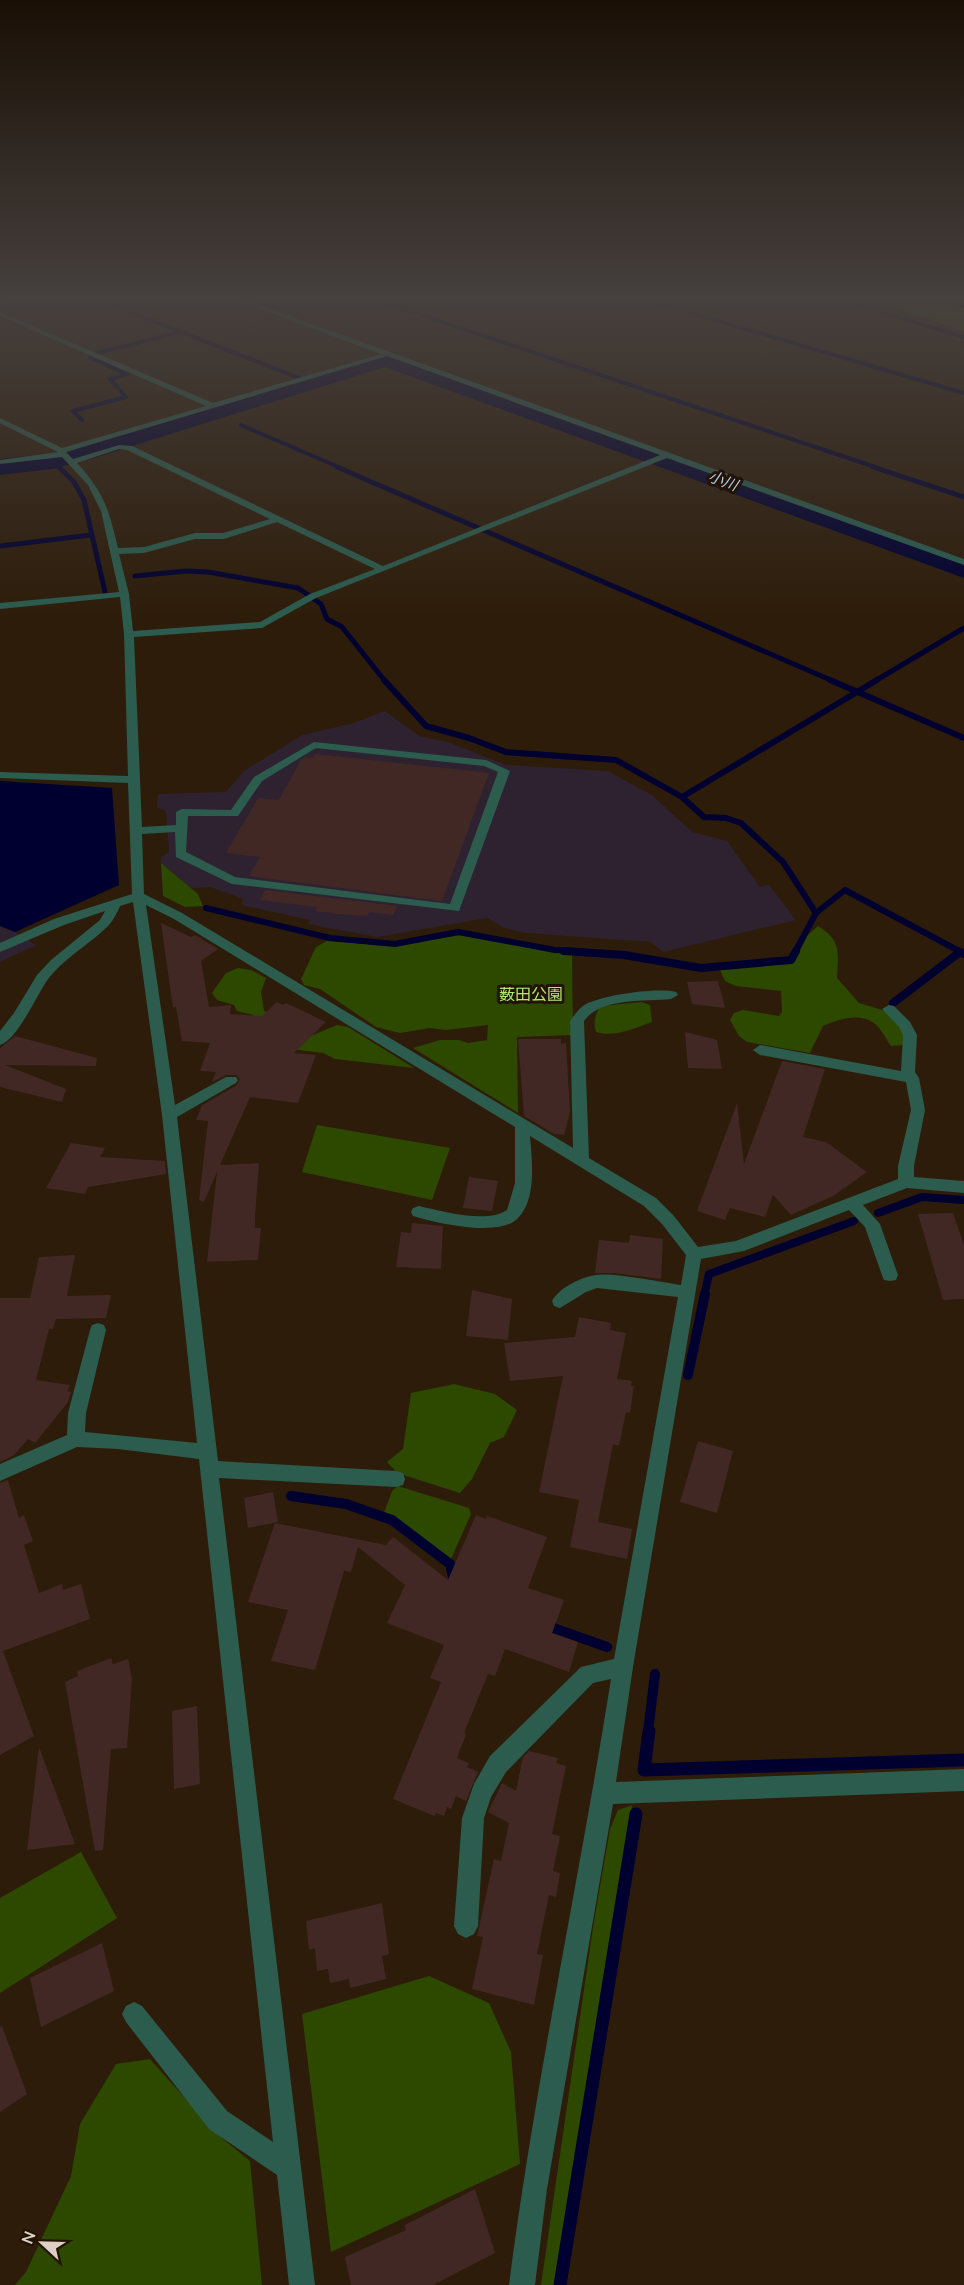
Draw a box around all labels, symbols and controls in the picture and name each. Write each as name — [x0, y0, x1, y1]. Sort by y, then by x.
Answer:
water label: 小川 — [705, 466, 742, 496]
park label: 薮田公園 — [499, 984, 563, 1006]
north arrow — [12, 2213, 72, 2273]
text: N — [17, 2228, 41, 2247]

